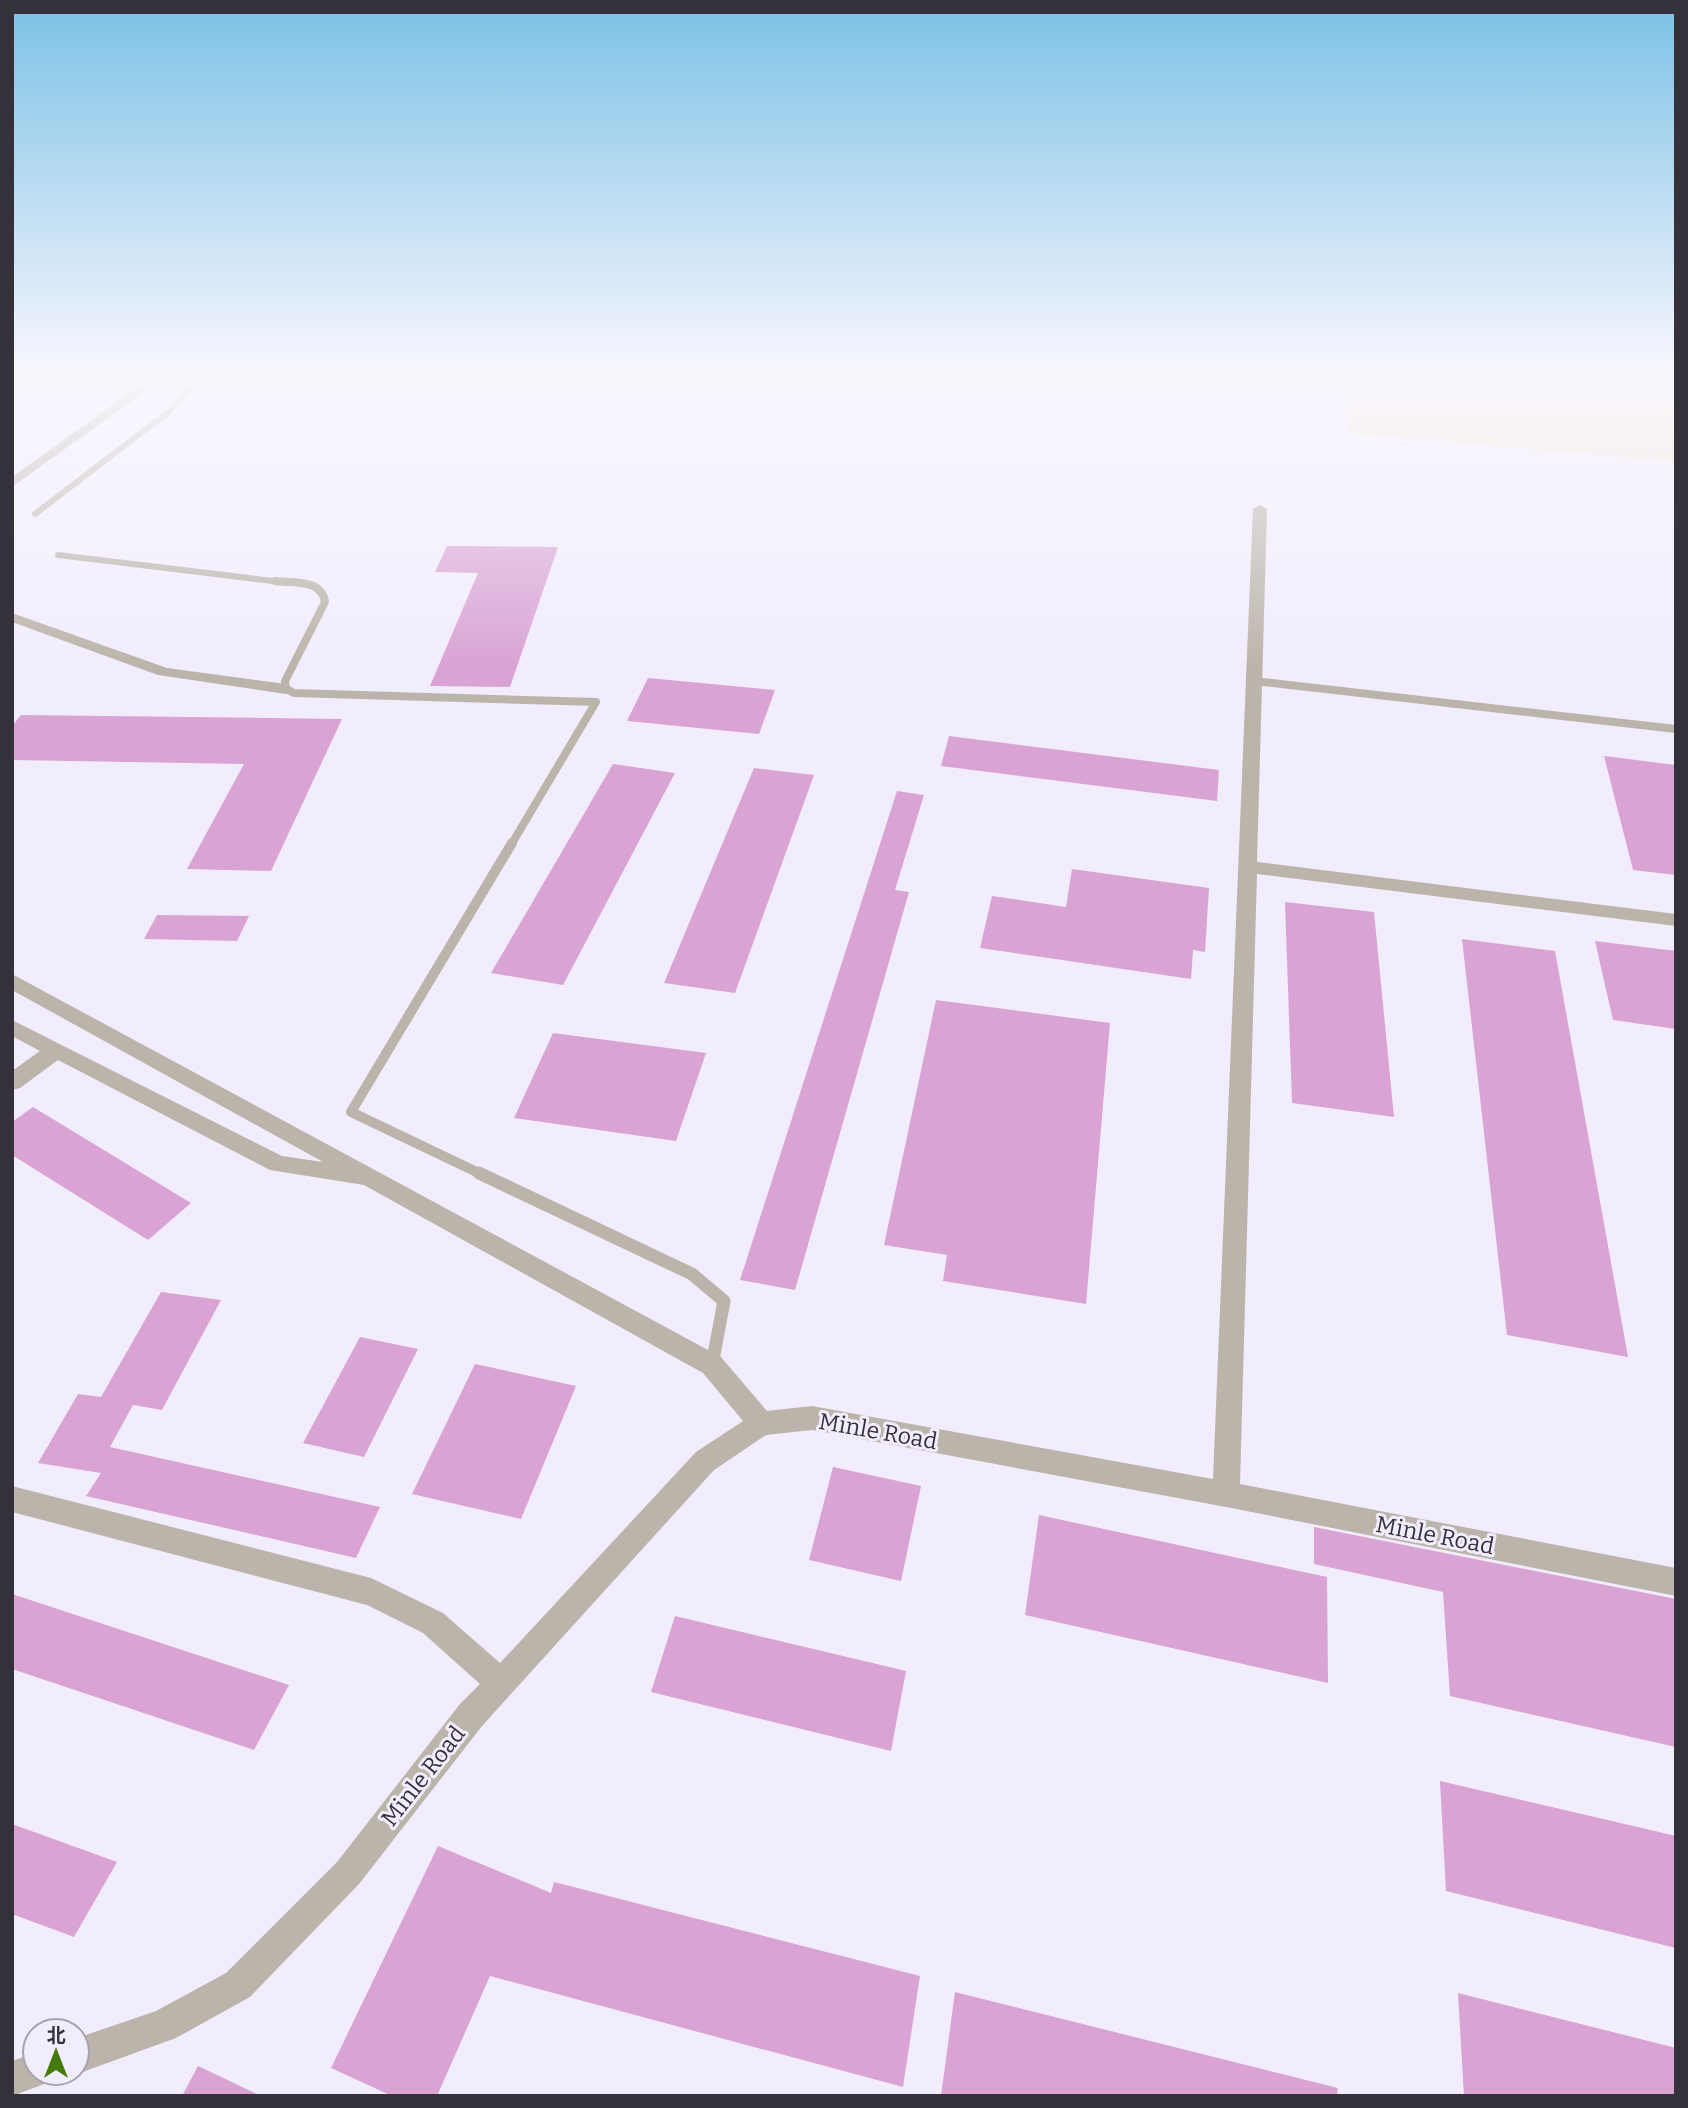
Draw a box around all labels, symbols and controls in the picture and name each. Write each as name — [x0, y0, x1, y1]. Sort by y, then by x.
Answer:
street label: Minle Road — [817, 1407, 940, 1455]
street label: Minle Road — [1374, 1510, 1497, 1560]
street label: Minle Road — [375, 1720, 471, 1832]
north arrow — [21, 2017, 91, 2087]
text: 北 — [46, 2024, 66, 2047]

